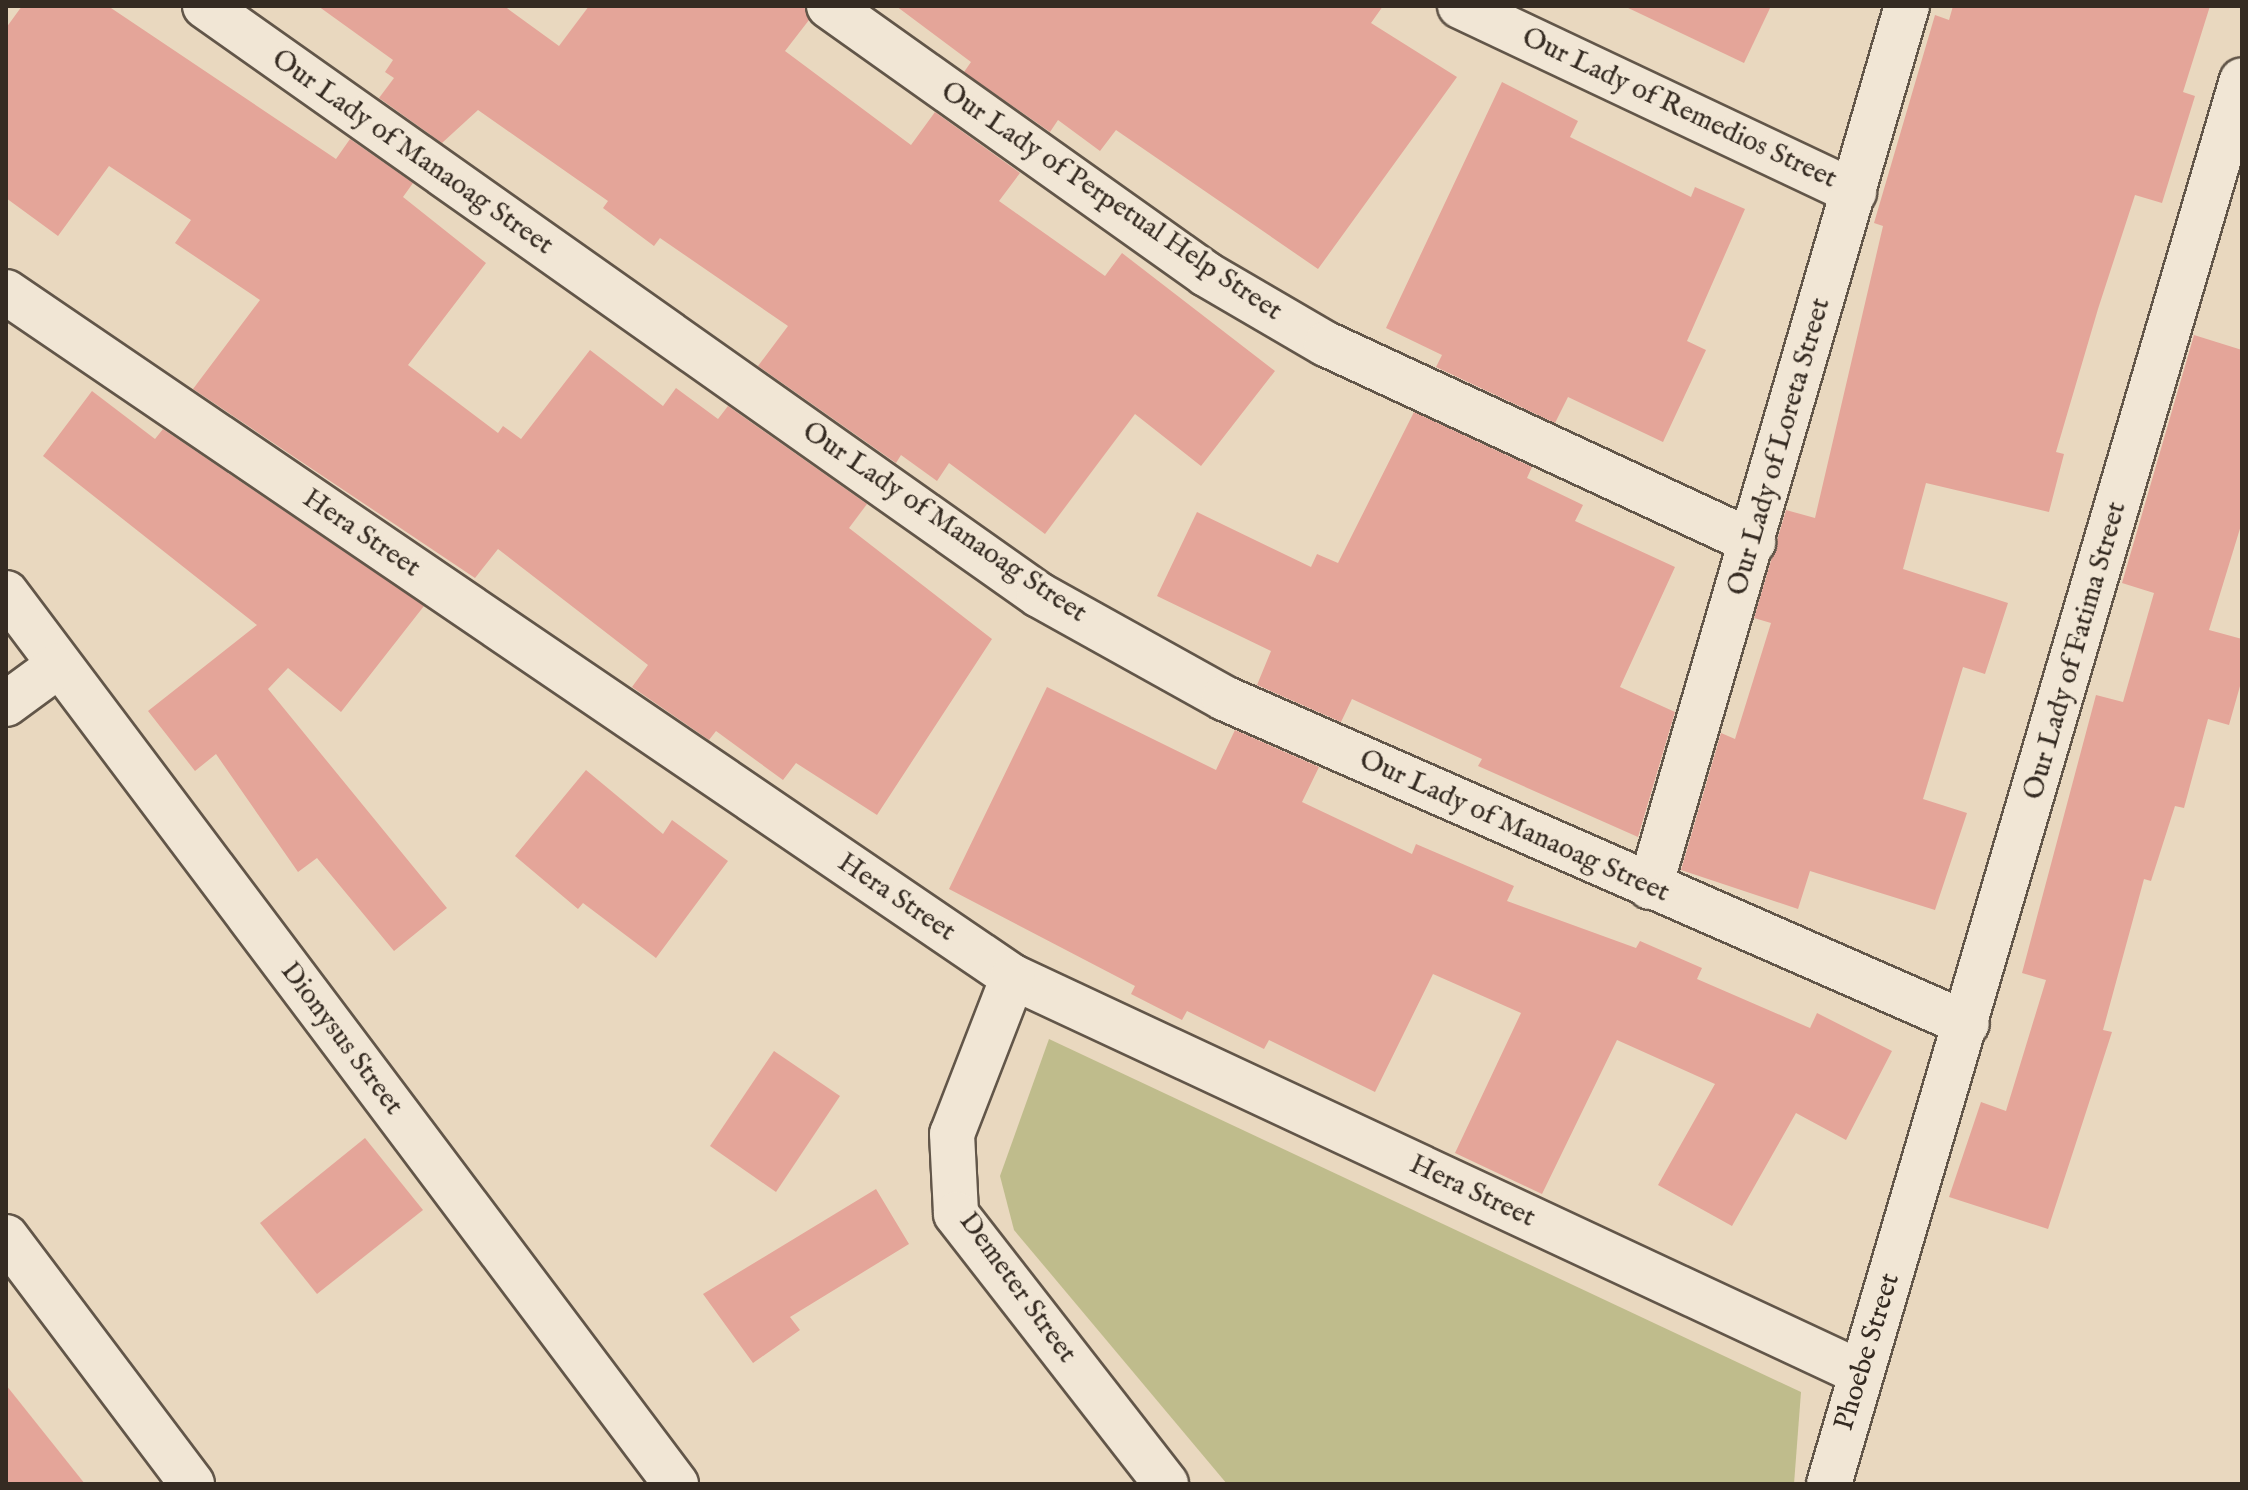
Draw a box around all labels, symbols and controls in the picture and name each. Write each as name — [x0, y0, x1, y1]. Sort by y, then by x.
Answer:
street label: Our Lady of Remedios Street — [1516, 21, 1842, 197]
street label: Our Lady of Manaoag Street — [265, 43, 559, 263]
street label: Our Lady of Perpetual Help Street — [934, 75, 1288, 329]
street label: Our Lady of Loreta Street — [1721, 294, 1839, 600]
street label: Our Lady of Manaoag Street — [795, 415, 1093, 631]
street label: Hera Street — [296, 482, 426, 586]
street label: Our Lady of Fatima Street — [2017, 498, 2135, 804]
street label: Our Lady of Manaoag Street — [1354, 743, 1674, 911]
street label: Hera Street — [831, 846, 961, 950]
street label: Dionysus Street — [272, 956, 410, 1122]
street label: Hera Street — [1404, 1148, 1540, 1236]
street label: Demeter Street — [951, 1206, 1083, 1370]
street label: Phoebe Street — [1828, 1269, 1908, 1435]

